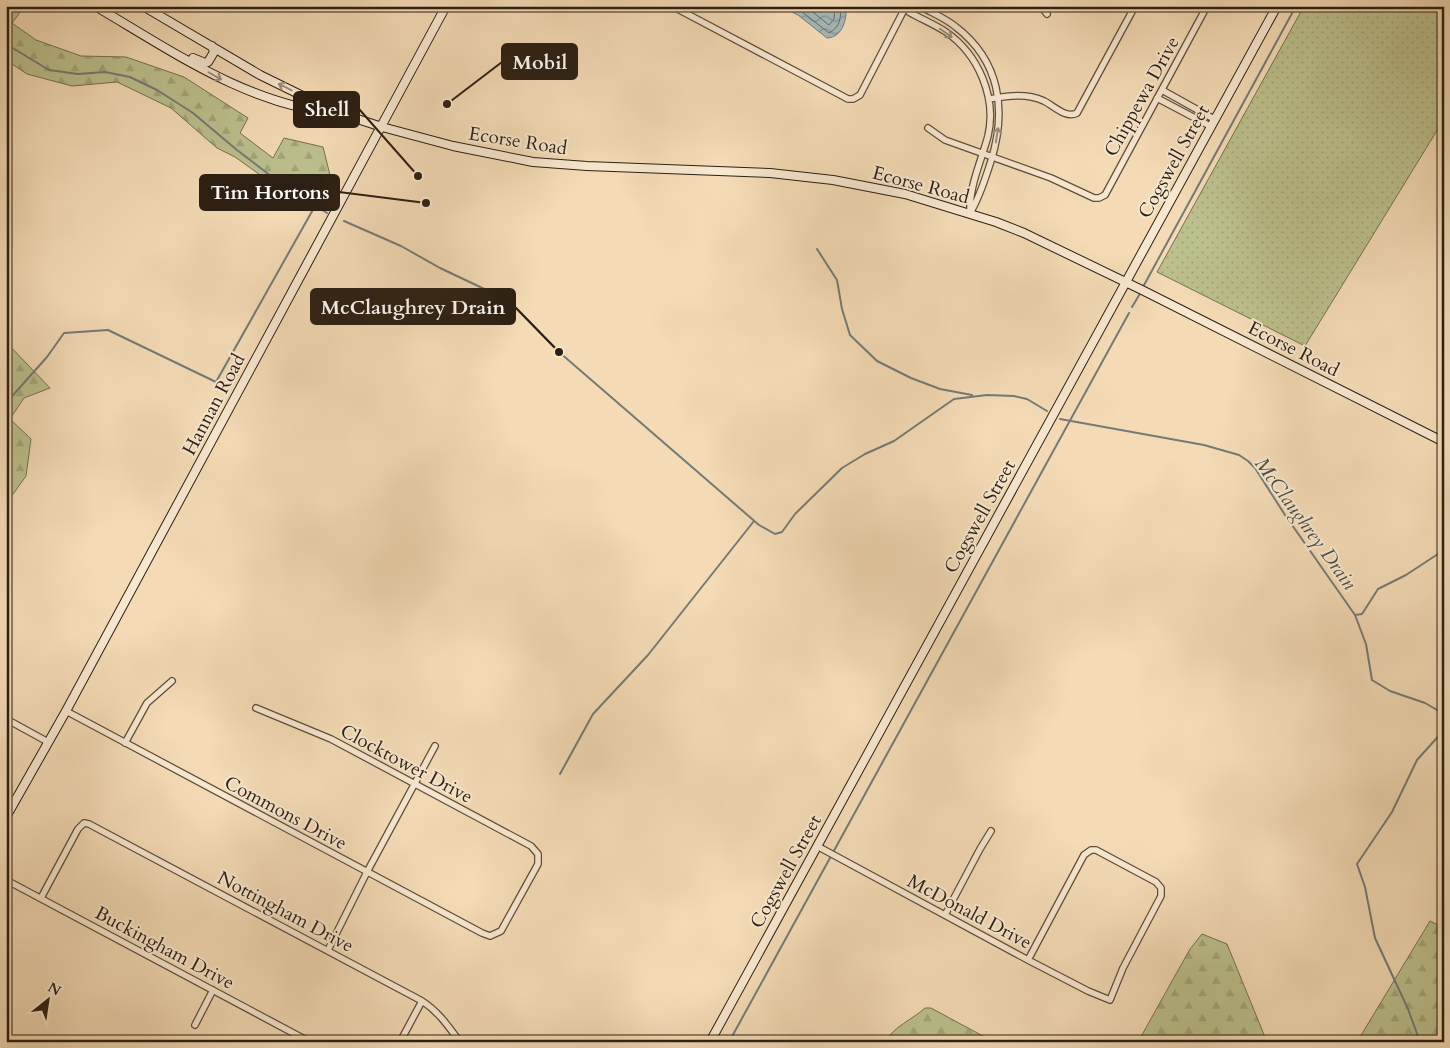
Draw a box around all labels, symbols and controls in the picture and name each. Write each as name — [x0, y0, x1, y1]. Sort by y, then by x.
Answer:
one-way arrow — [939, 28, 953, 38]
street label: Chippewa Drive — [1098, 32, 1186, 161]
callout: Mobil — [502, 44, 577, 79]
text: Mobil — [513, 49, 568, 76]
one-way arrow — [208, 71, 222, 81]
one-way arrow — [278, 82, 293, 91]
callout: Shell — [294, 92, 359, 127]
text: Shell — [305, 96, 349, 123]
street label: Cogswell Street — [1132, 100, 1216, 223]
street label: Ecorse Road — [467, 120, 569, 162]
one-way arrow — [993, 127, 1003, 143]
street label: Ecorse Road — [869, 160, 972, 210]
callout: Tim Hortons — [200, 175, 339, 210]
text: Tim Hortons — [210, 179, 330, 206]
callout: McClaughrey Drain — [311, 289, 515, 324]
text: McClaughrey Drain — [321, 294, 506, 321]
street label: Ecorse Road — [1243, 315, 1344, 383]
street label: Hannan Road — [176, 349, 252, 460]
water label: McClaughrey Drain — [1248, 451, 1363, 595]
street label: Cogswell Street — [938, 455, 1022, 578]
street label: Clocktower Drive — [336, 718, 477, 810]
street label: Commons Drive — [220, 770, 351, 856]
street label: Cogswell Street — [744, 810, 828, 933]
street label: Nottingham Drive — [213, 865, 358, 959]
street label: McDonald Drive — [903, 868, 1036, 956]
street label: Buckingham Drive — [90, 900, 239, 996]
north arrow — [22, 976, 72, 1026]
text: N — [44, 978, 64, 1000]

